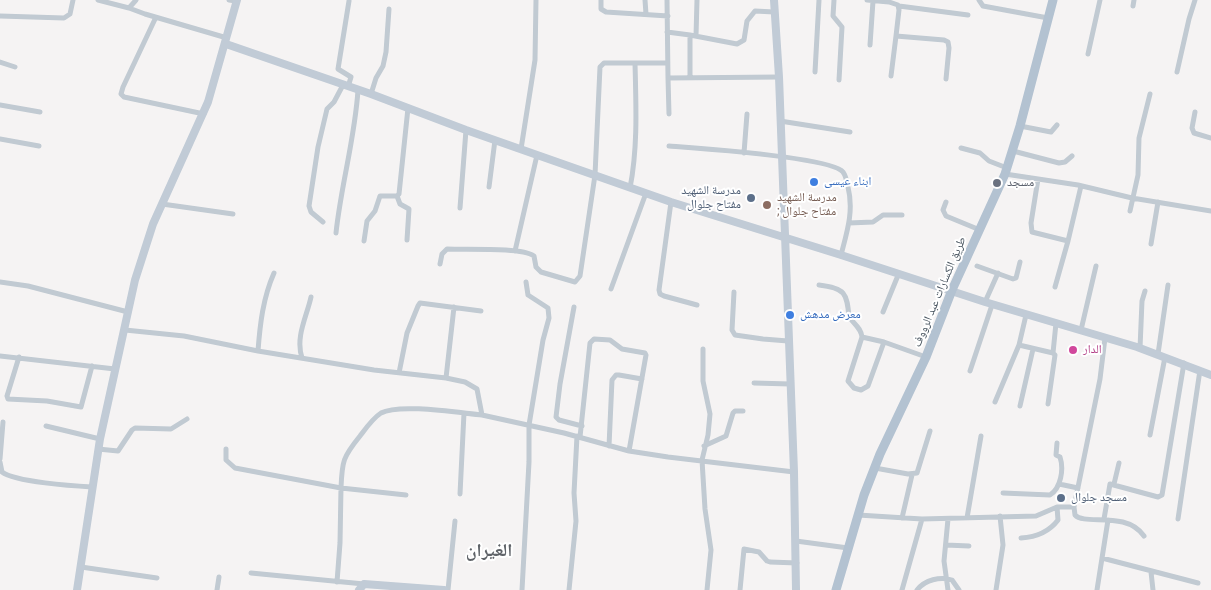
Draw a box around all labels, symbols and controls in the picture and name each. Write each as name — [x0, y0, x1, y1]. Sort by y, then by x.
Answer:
place label: ابناء عيسى — [824, 175, 871, 189]
marker: ابناء عيسى — [808, 176, 820, 188]
place label: مسجد — [1007, 176, 1034, 190]
marker: مسجد — [991, 177, 1003, 189]
place label: مدرسة الشهيد مفتاح جلوال — [681, 184, 741, 212]
place label: مدرسة الشهيد ; مفتاح جلوال — [777, 191, 837, 219]
marker: مدرسة الشهيد مفتاح جلوال — [745, 192, 757, 204]
marker: مدرسة الشهيد ; مفتاح جلوال — [761, 199, 773, 211]
street label: طريق الكسارات عبد الرووف — [910, 235, 970, 349]
place label: معرض مدهش — [800, 308, 861, 322]
marker: معرض مدهش — [784, 309, 796, 321]
place label: الدار — [1083, 343, 1102, 357]
marker: الدار — [1067, 344, 1079, 356]
place label: مسجد جلوال — [1071, 491, 1127, 505]
marker: مسجد جلوال — [1055, 492, 1067, 504]
district label: الغيران — [466, 540, 512, 562]

